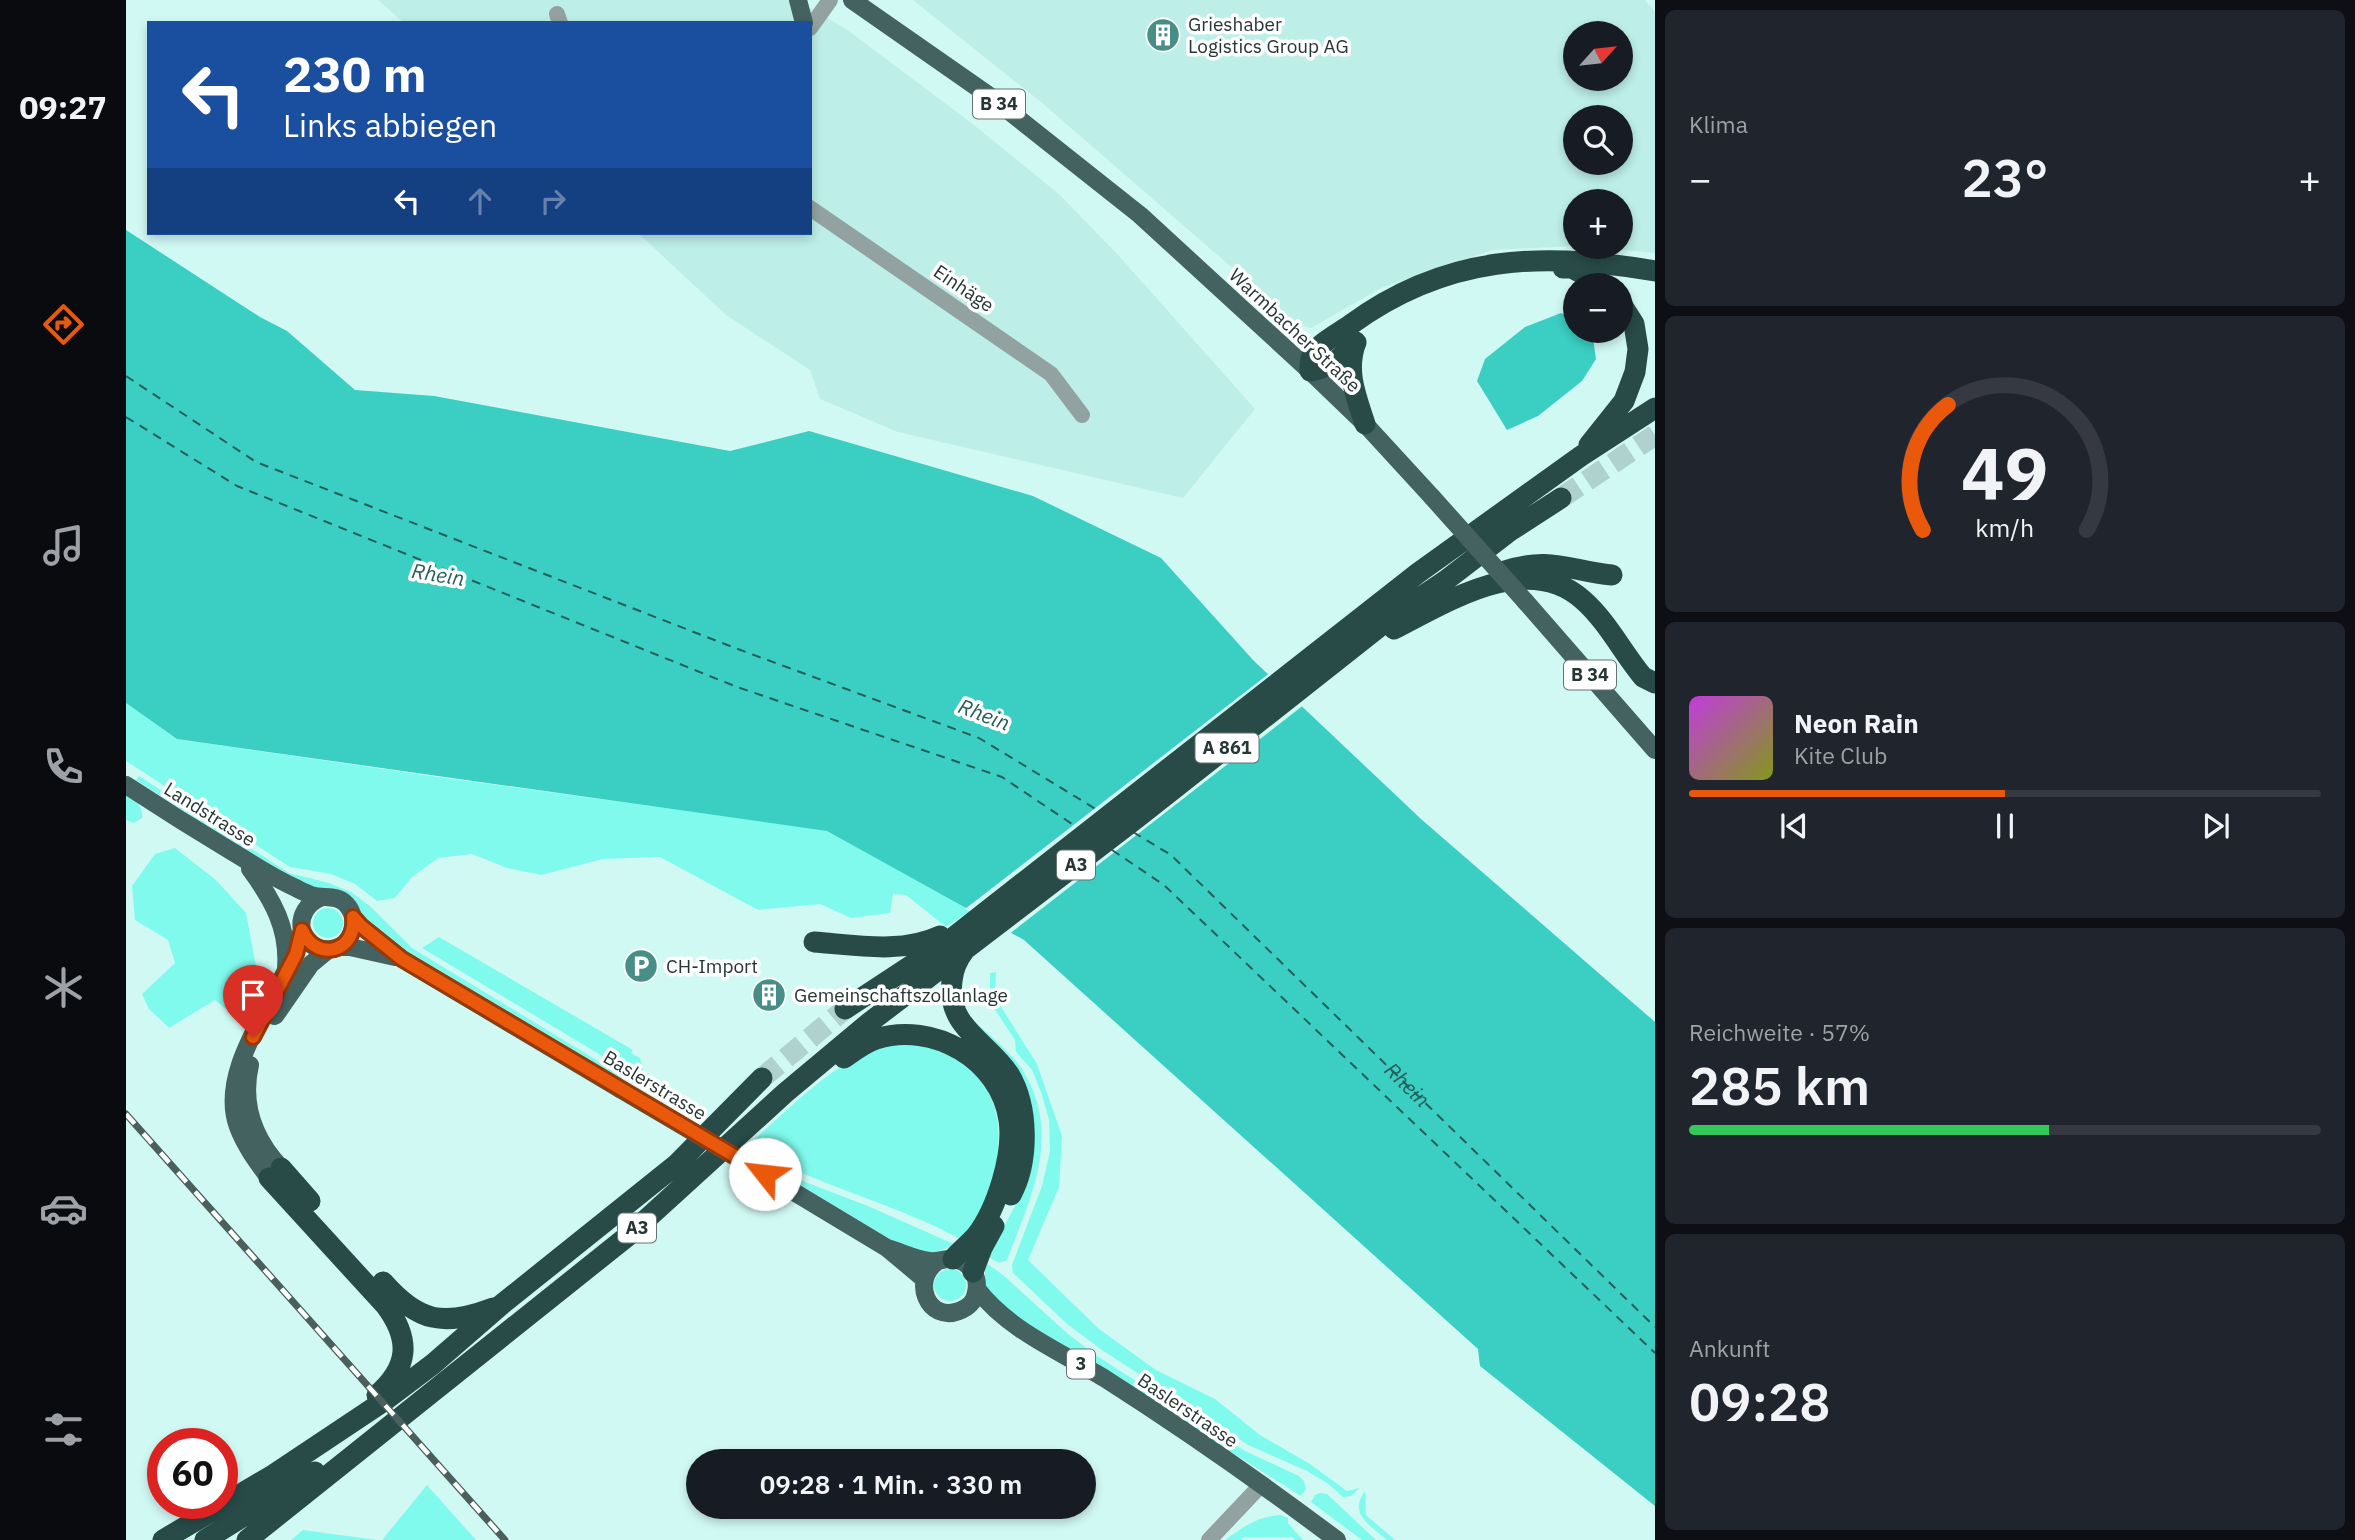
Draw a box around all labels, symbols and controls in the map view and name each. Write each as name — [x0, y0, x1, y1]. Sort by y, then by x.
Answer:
place label: Grieshaber Logistics Group AG — [1188, 12, 1349, 58]
building icon: Grieshaber Logistics Group AG — [1144, 16, 1182, 54]
north arrow — [1563, 21, 1633, 91]
map controls — [1563, 21, 1633, 343]
text: 230 m — [283, 42, 427, 105]
icon: left — [168, 49, 259, 140]
text: 09:27 — [19, 86, 107, 128]
road number: B 34 — [973, 90, 1025, 119]
text: Links abbiegen — [283, 104, 497, 146]
button: search — [1563, 105, 1633, 175]
text: Klima — [1689, 109, 1748, 139]
text: 23° — [1962, 144, 2048, 211]
text: − — [1689, 154, 1712, 203]
text: + — [2298, 154, 2321, 203]
icon: left — [388, 182, 426, 220]
icon: ahead — [461, 182, 499, 220]
icon: right — [534, 182, 572, 220]
button: + — [1563, 189, 1633, 259]
street label: Einhäge — [929, 259, 999, 317]
street label: Warmbacher Straße — [1224, 263, 1366, 397]
button: − — [1563, 273, 1633, 343]
icon: directions — [39, 300, 88, 349]
text: 49 — [1961, 425, 2049, 520]
text: km/h — [1976, 511, 2034, 544]
icon: music — [39, 521, 88, 570]
water label: Rhein — [410, 556, 467, 592]
road number: B 34 — [1564, 660, 1616, 690]
water label: Rhein — [955, 691, 1014, 737]
text: Neon Rain — [1794, 706, 1919, 740]
road number: A 861 — [1196, 734, 1258, 762]
text: Kite Club — [1794, 740, 1887, 770]
icon: phone — [39, 742, 88, 791]
street label: Landstrasse — [160, 776, 260, 852]
icon: previous — [1775, 807, 1813, 845]
icon: pause — [1986, 807, 2024, 845]
icon: next — [2197, 807, 2235, 845]
road number: A3 — [1057, 850, 1095, 880]
parking icon: CH-Import — [622, 947, 660, 985]
place label: CH-Import — [666, 954, 758, 978]
icon: climate — [39, 963, 88, 1012]
pin — [223, 965, 283, 1037]
icon: arrive — [234, 976, 272, 1014]
building icon: Gemeinschaftszollanlage — [750, 976, 788, 1014]
place label: Gemeinschaftszollanlage — [794, 983, 1008, 1007]
text: Reichweite · 57% — [1689, 1017, 1870, 1047]
street label: Baslerstrasse — [599, 1045, 711, 1125]
text: 285 km — [1689, 1052, 1870, 1119]
water label: Rhein — [1379, 1056, 1436, 1113]
position arrow — [728, 1137, 802, 1211]
icon: car — [39, 1184, 88, 1233]
road number: A3 — [618, 1213, 656, 1242]
text: Ankunft — [1689, 1333, 1770, 1363]
road number: 3 — [1067, 1350, 1095, 1378]
street label: Baslerstrasse — [1133, 1368, 1243, 1452]
text: 09:28 — [1689, 1368, 1830, 1435]
icon: filters — [39, 1405, 88, 1454]
speed limit sign: 60 — [147, 1428, 238, 1519]
text: 09:28 · 1 Min. · 330 m — [760, 1467, 1022, 1501]

